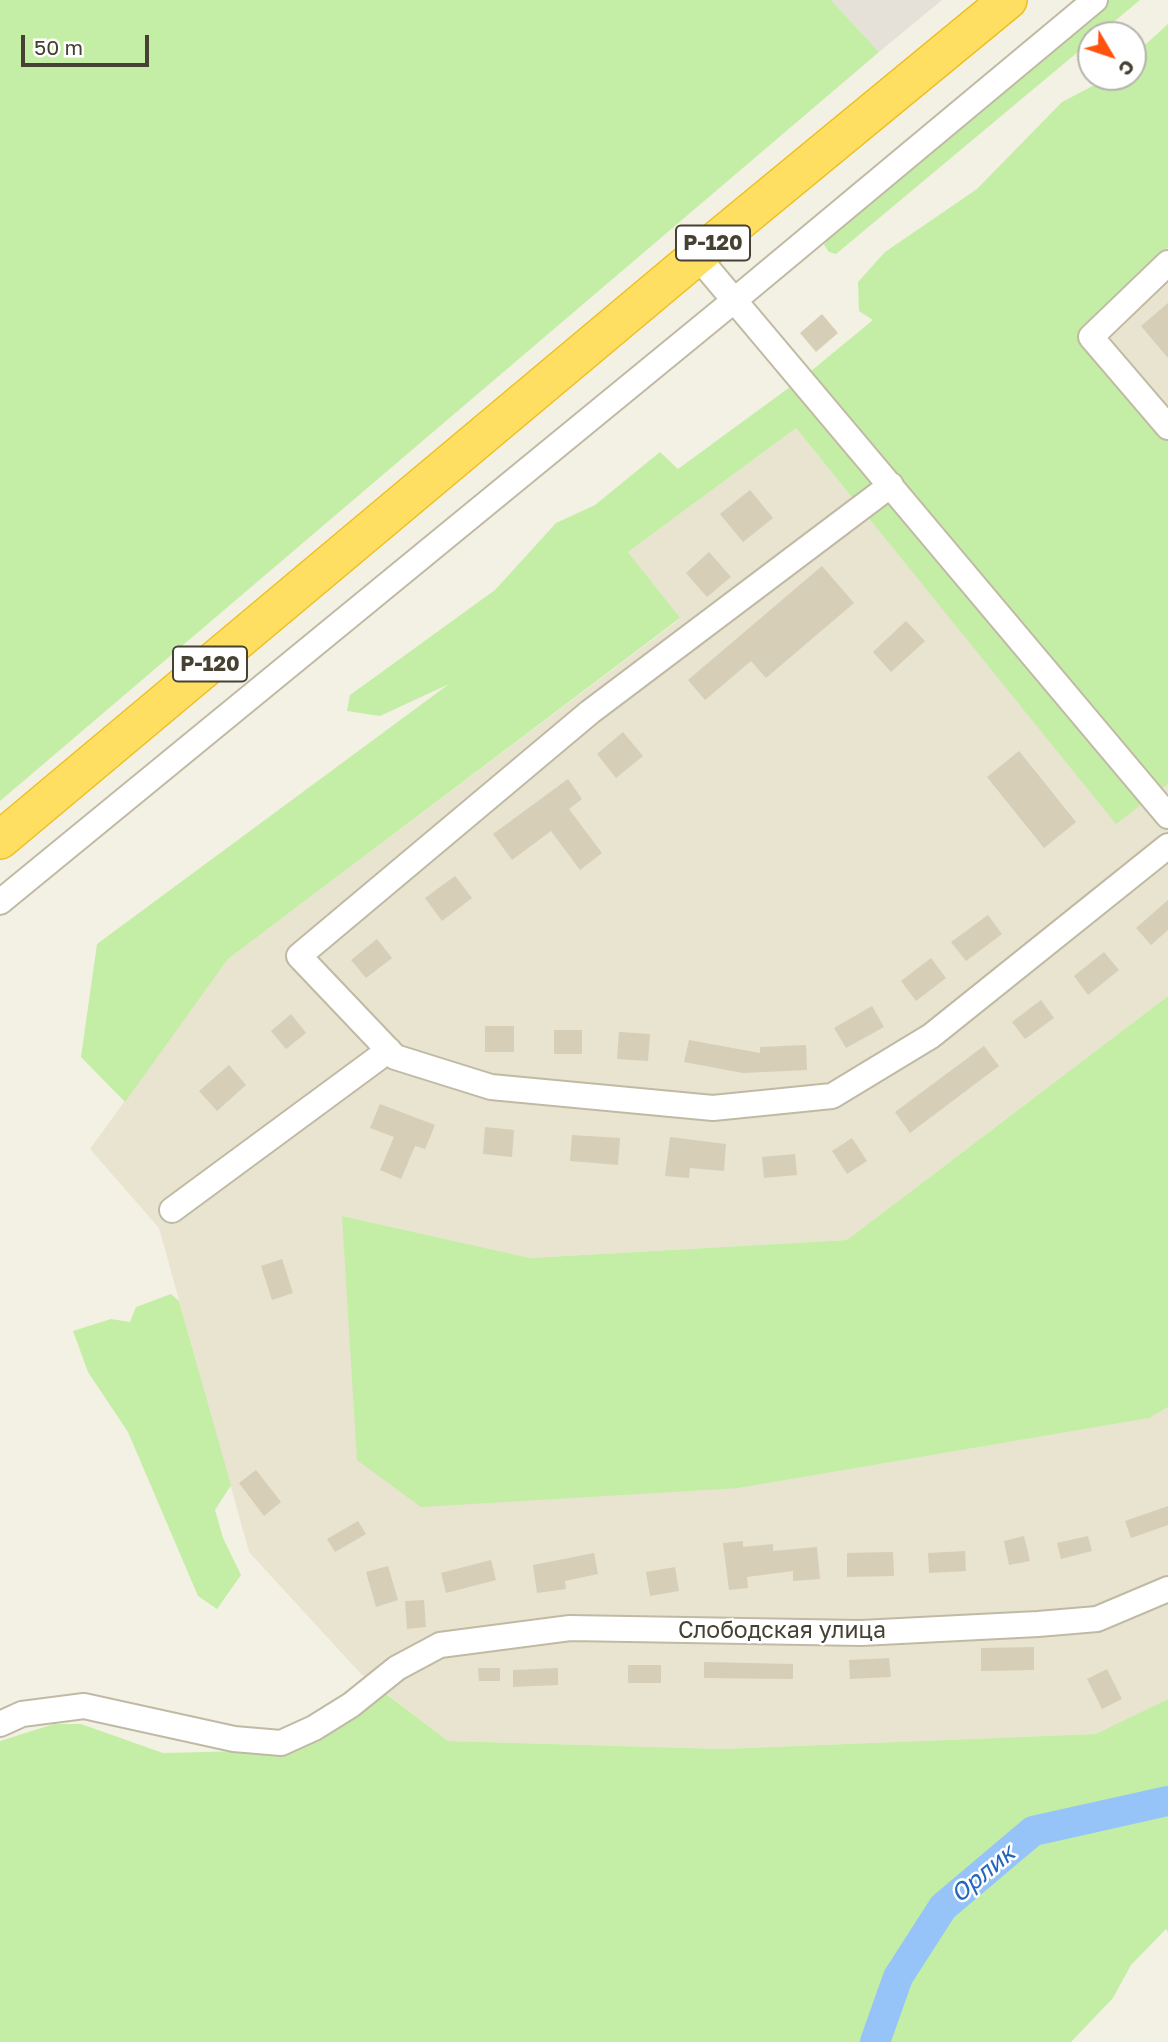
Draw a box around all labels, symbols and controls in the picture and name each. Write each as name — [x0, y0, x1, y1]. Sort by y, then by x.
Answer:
scale bar — [24, 21, 152, 65]
north arrow — [1077, 21, 1147, 91]
text: 50 m — [34, 34, 83, 60]
text: С — [1114, 56, 1140, 81]
road number: Р-120 — [676, 226, 750, 260]
road number: Р-120 — [173, 646, 247, 682]
street label: Слободская улица — [678, 1617, 886, 1645]
water label: Орлик — [945, 1839, 1021, 1909]

